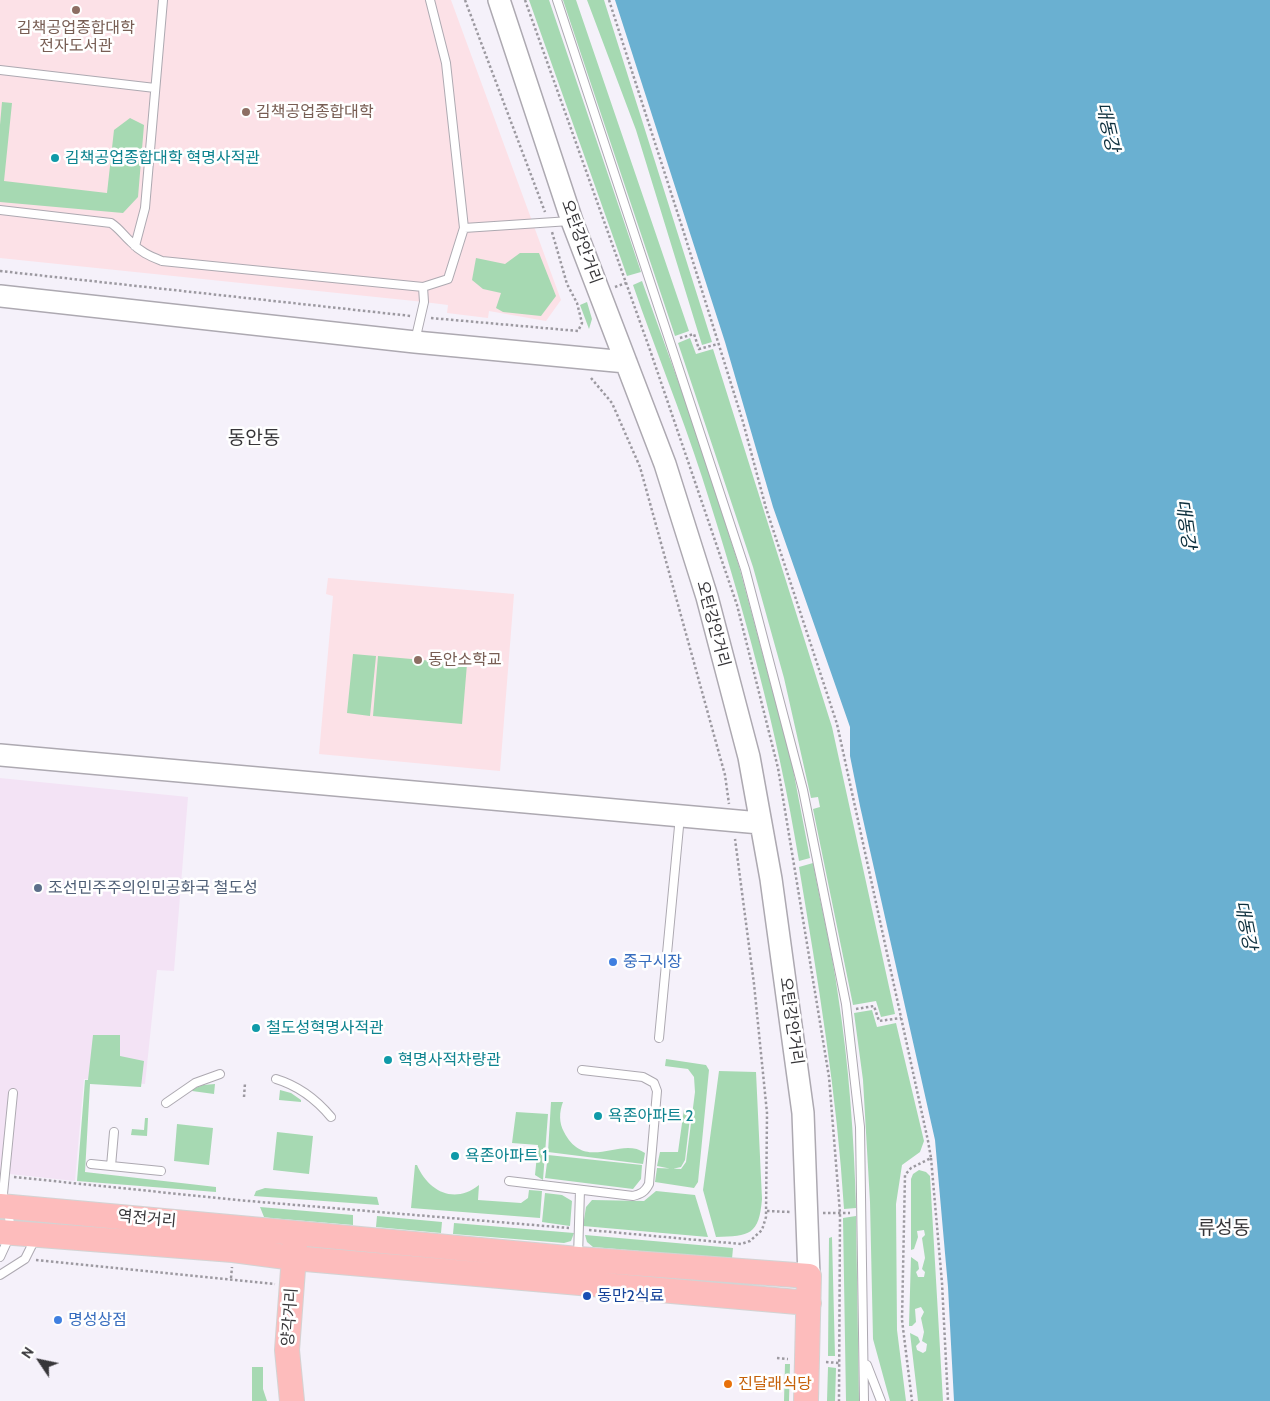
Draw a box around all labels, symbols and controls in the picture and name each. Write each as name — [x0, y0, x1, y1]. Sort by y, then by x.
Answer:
marker: 김책공업종합대학 전자도서관 — [70, 4, 82, 16]
place label: 김책공업종합대학 전자도서관 — [17, 18, 135, 56]
water label: 대동강 — [1091, 100, 1123, 154]
place label: 김책공업종합대학 — [256, 102, 374, 122]
marker: 김책공업종합대학 — [240, 106, 252, 118]
place label: 김책공업종합대학 혁명사적관 — [65, 148, 260, 168]
marker: 김책공업종합대학 혁명사적관 — [49, 152, 61, 164]
street label: 오탄강안거리 — [557, 197, 605, 287]
district label: 동안동 — [228, 427, 280, 449]
water label: 대동강 — [1171, 498, 1199, 550]
street label: 오탄강안거리 — [692, 579, 734, 669]
place label: 동안소학교 — [428, 650, 502, 670]
marker: 동안소학교 — [412, 654, 424, 666]
place label: 조선민주주의인민공화국 철도성 — [48, 878, 258, 898]
marker: 조선민주주의인민공화국 철도성 — [32, 882, 44, 894]
water label: 대동강 — [1230, 899, 1260, 951]
place label: 중구시장 — [623, 952, 682, 972]
marker: 중구시장 — [607, 956, 619, 968]
street label: 오탄강안거리 — [775, 976, 807, 1066]
place label: 철도성혁명사적관 — [266, 1018, 384, 1038]
marker: 철도성혁명사적관 — [250, 1022, 262, 1034]
place label: 혁명사적차량관 — [398, 1050, 501, 1070]
marker: 혁명사적차량관 — [382, 1054, 394, 1066]
place label: 욕존아파트 2 — [608, 1106, 694, 1126]
marker: 욕존아파트 2 — [592, 1110, 604, 1122]
place label: 욕존아파트 1 — [465, 1146, 547, 1166]
marker: 욕존아파트 1 — [449, 1150, 461, 1162]
street label: 역전거리 — [117, 1207, 177, 1231]
district label: 류성동 — [1198, 1217, 1250, 1239]
place label: 동만2식료 — [597, 1286, 664, 1306]
street label: 양각거리 — [278, 1287, 302, 1347]
marker: 동만2식료 — [581, 1290, 593, 1302]
place label: 명성상점 — [68, 1310, 127, 1330]
marker: 명성상점 — [52, 1314, 64, 1326]
north arrow — [15, 1336, 65, 1386]
text: N — [17, 1343, 38, 1362]
place label: 진달래식당 — [738, 1374, 812, 1394]
marker: 진달래식당 — [722, 1378, 734, 1390]

